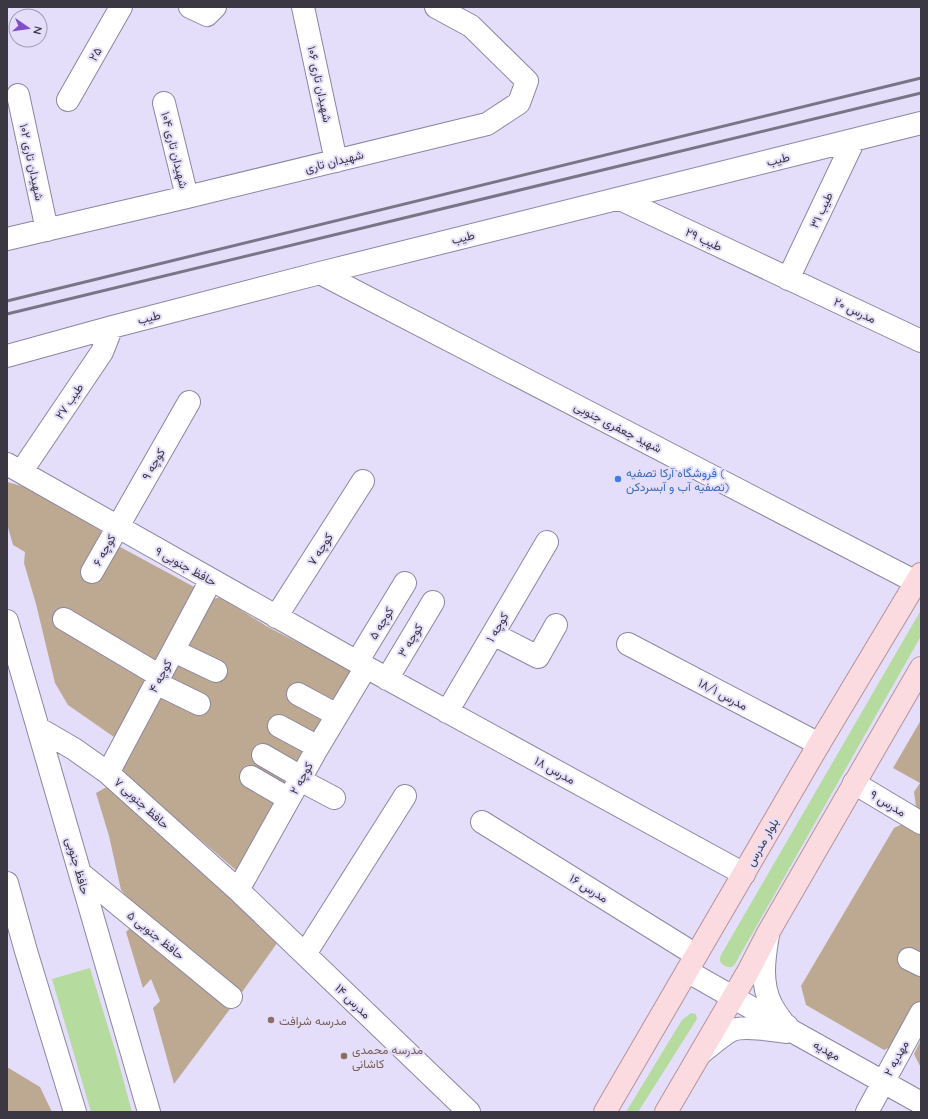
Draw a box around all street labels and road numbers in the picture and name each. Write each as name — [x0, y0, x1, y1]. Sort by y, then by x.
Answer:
street label: ۲۵ — [85, 44, 105, 64]
street label: شهیدان تاری ۱۰۶ — [304, 44, 335, 124]
street label: شهیدان تاری ۱۰۴ — [157, 110, 192, 190]
street label: شهیدان تاری ۱۰۲ — [16, 122, 47, 202]
street label: شهیدان تاری — [303, 146, 365, 177]
street label: طیب — [765, 149, 791, 169]
street label: طیب ۳۱ — [806, 189, 836, 230]
street label: طیب ۲۹ — [683, 224, 725, 254]
street label: طیب — [450, 227, 476, 247]
street label: مدرس ۲۰ — [831, 294, 878, 327]
street label: طیب — [136, 307, 162, 327]
street label: طیب ۲۷ — [52, 380, 86, 422]
street label: شهید جعفری جنوبی — [571, 398, 664, 456]
street label: کوچه ۹ — [138, 446, 169, 483]
street label: کوچه ۷ — [304, 530, 337, 568]
street label: کوچه ۶ — [89, 531, 120, 569]
street label: حافظ جنوبی ۹ — [152, 543, 219, 590]
street label: کوچه ۵ — [365, 604, 397, 642]
street label: کوچه ۱ — [482, 610, 512, 645]
street label: کوچه ۳ — [394, 621, 427, 660]
street label: کوچه ۴ — [145, 657, 176, 695]
street label: مدرس ۱۸/۱ — [695, 675, 750, 714]
street label: مدرس ۱۸ — [532, 753, 578, 788]
street label: کوچه ۲ — [286, 759, 317, 797]
street label: حافظ جنوبی ۷ — [111, 774, 173, 833]
street label: مدرس ۹ — [867, 786, 909, 820]
street label: بلوار مدرس — [742, 815, 783, 869]
street label: حافظ جنوبی — [62, 836, 93, 897]
street label: مدرس ۱۶ — [566, 870, 611, 907]
street label: حافظ جنوبی ۵ — [124, 907, 188, 963]
street label: مدرس ۱۴ — [331, 980, 374, 1022]
street label: مهدیه — [810, 1036, 843, 1064]
street label: مهدیه ۲ — [880, 1038, 913, 1079]

